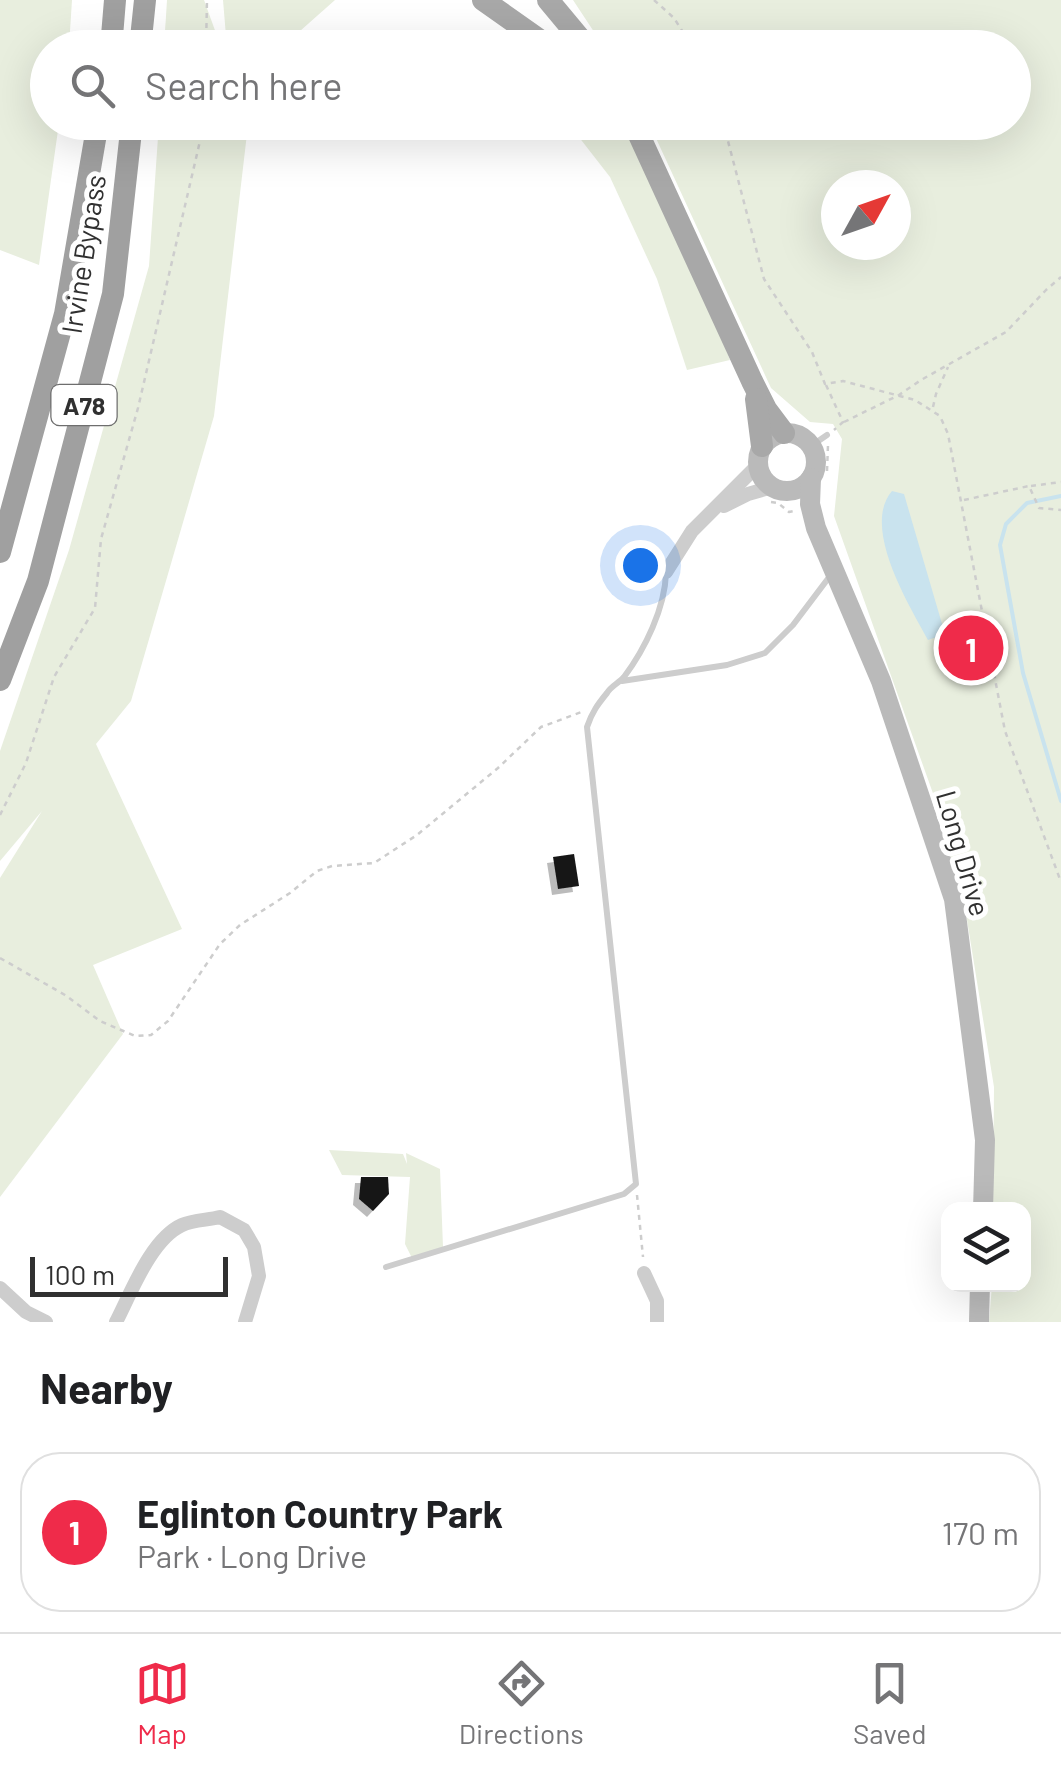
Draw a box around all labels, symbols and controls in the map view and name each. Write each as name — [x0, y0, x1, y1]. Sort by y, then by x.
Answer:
search box — [30, 30, 1031, 140]
icon: search — [65, 58, 120, 113]
text: Search here — [145, 62, 343, 108]
north arrow — [821, 170, 911, 260]
street label: Irvine Bypass — [54, 172, 112, 336]
road number: A78 — [52, 385, 116, 425]
your location — [615, 540, 666, 591]
pin: 1 — [938, 610, 1004, 686]
street label: Long Drive — [930, 786, 998, 920]
map controls — [941, 1202, 1031, 1292]
button: layers — [941, 1202, 1031, 1292]
scale bar — [30, 1252, 228, 1296]
text: 100 m — [45, 1257, 115, 1291]
text: Nearby — [40, 1362, 173, 1412]
text: Eglinton Country Park — [137, 1490, 503, 1536]
text: 1 — [69, 1513, 80, 1551]
text: 170 m — [942, 1513, 1019, 1551]
text: Park · Long Drive — [137, 1536, 367, 1574]
tab: Map — [135, 1656, 190, 1750]
tab: Directions — [459, 1656, 584, 1750]
tab: Saved — [853, 1656, 926, 1750]

